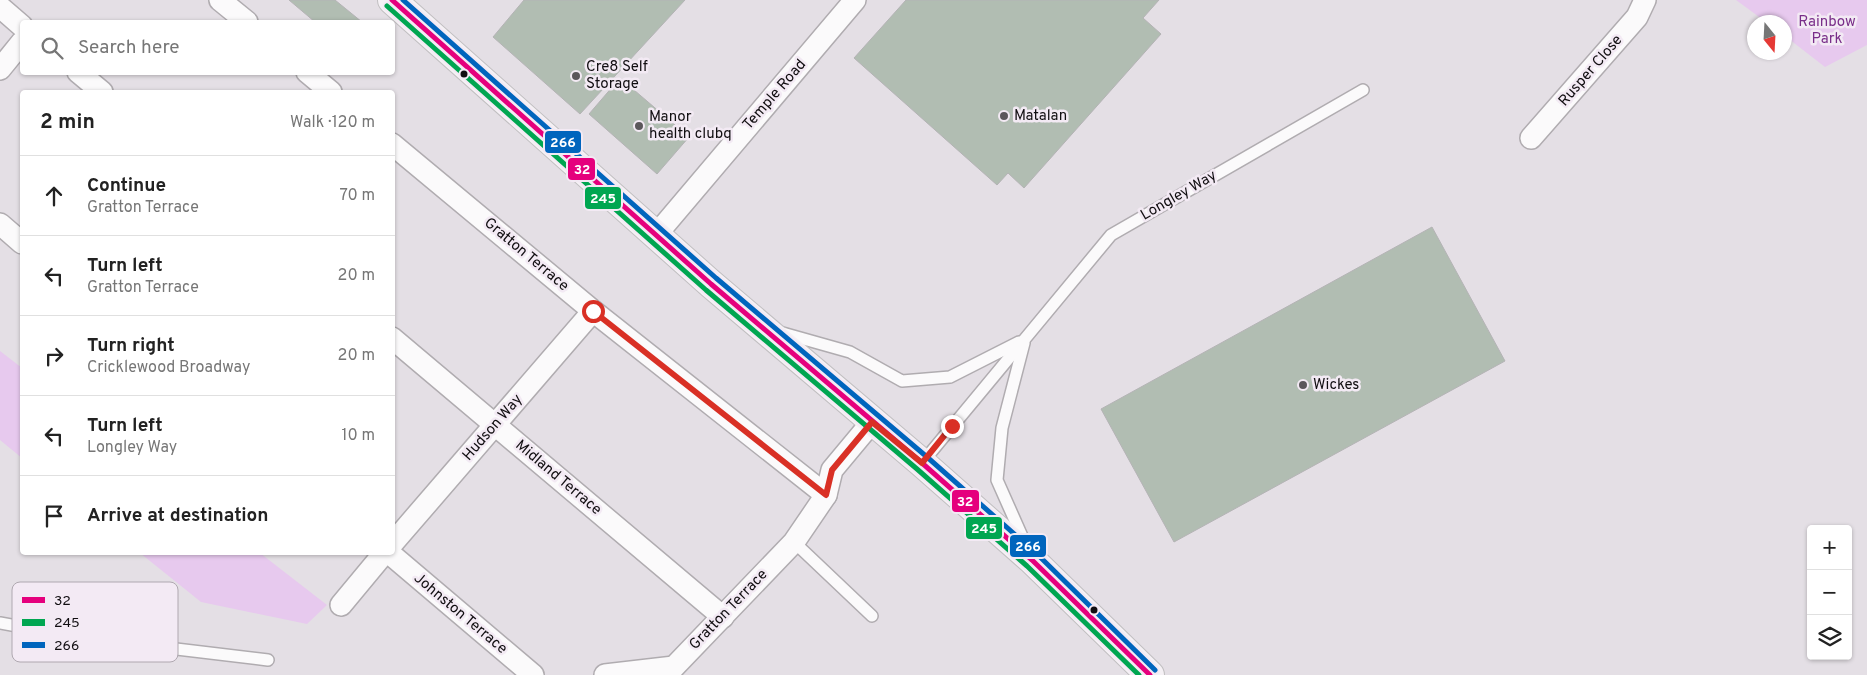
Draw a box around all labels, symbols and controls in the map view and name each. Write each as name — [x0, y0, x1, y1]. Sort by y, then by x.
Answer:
park label: Rainbow Park — [1798, 13, 1856, 49]
north arrow — [1747, 15, 1792, 60]
search box — [20, 20, 395, 75]
street label: Rusper Close — [1555, 31, 1627, 111]
icon: search — [38, 34, 66, 62]
text: Search here — [78, 36, 180, 60]
street label: Temple Road — [739, 56, 811, 134]
place label: Cre8 Self Storage — [586, 58, 648, 94]
unlabelled marker — [459, 69, 469, 79]
marker: Cre8 Self Storage — [570, 70, 582, 82]
place label: Matalan — [1014, 107, 1067, 126]
place label: Manor health clubq — [649, 108, 732, 144]
text: 2 min — [40, 109, 95, 136]
marker: Matalan — [998, 110, 1010, 122]
text: Walk · 120 m — [290, 113, 375, 133]
marker: Manor health clubq — [633, 120, 645, 132]
line badge: 266 — [544, 130, 582, 154]
text: 266 — [550, 135, 576, 152]
line badge: 32 — [567, 157, 596, 181]
text: 32 — [574, 162, 590, 179]
street label: Longley Way — [1138, 167, 1220, 225]
text: Continue — [87, 174, 166, 198]
icon: ahead — [40, 182, 68, 210]
text: 70 m — [340, 186, 375, 206]
line badge: 245 — [584, 186, 622, 210]
text: 245 — [590, 191, 616, 208]
text: Gratton Terrace — [87, 198, 199, 218]
street label: Gratton Terrace — [480, 214, 572, 296]
text: Turn left — [87, 254, 163, 278]
icon: left — [40, 262, 68, 290]
text: 20 m — [338, 266, 375, 286]
text: Gratton Terrace — [87, 278, 199, 298]
route start — [582, 300, 605, 323]
text: Turn right — [87, 334, 175, 358]
icon: right — [40, 342, 68, 370]
text: 20 m — [338, 346, 375, 366]
text: Cricklewood Broadway — [87, 358, 250, 378]
place label: Wickes — [1313, 376, 1359, 395]
marker: Wickes — [1297, 379, 1309, 391]
street label: Hudson Way — [459, 391, 527, 465]
text: Turn left — [87, 414, 163, 438]
route end — [941, 415, 964, 438]
icon: left — [40, 422, 68, 450]
text: 10 m — [341, 426, 375, 446]
street label: Midland Terrace — [511, 436, 605, 520]
text: Longley Way — [87, 438, 177, 458]
line badge: 32 — [951, 489, 980, 513]
text: 32 — [957, 494, 973, 511]
icon: arrive — [40, 502, 68, 530]
text: Arrive at destination — [87, 504, 268, 528]
line badge: 245 — [965, 516, 1003, 540]
text: 245 — [971, 521, 997, 538]
map controls — [1807, 525, 1852, 660]
button: + — [1807, 525, 1852, 570]
line badge: 266 — [1009, 534, 1047, 558]
text: 266 — [1015, 539, 1041, 556]
street label: Gratton Terrace — [686, 566, 772, 654]
street label: Johnston Terrace — [409, 569, 511, 659]
button: − — [1807, 570, 1852, 615]
legend — [12, 582, 178, 662]
text: 32 — [54, 593, 71, 610]
unlabelled marker — [1089, 605, 1099, 615]
text: 245 — [54, 615, 80, 632]
button: layers — [1807, 615, 1852, 660]
text: 266 — [54, 638, 79, 655]

